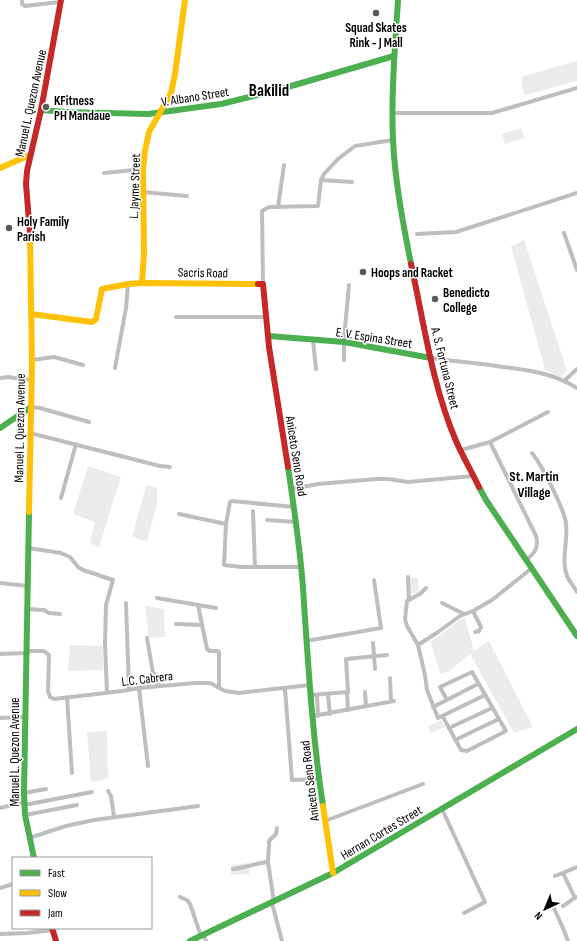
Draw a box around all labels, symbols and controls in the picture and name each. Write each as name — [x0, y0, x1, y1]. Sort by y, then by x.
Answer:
marker: Squad Skates Rink - J Mall — [371, 8, 381, 18]
place label: Squad Skates Rink - J Mall — [345, 20, 407, 51]
street label: Manuel L. Quezon Avenue — [12, 48, 50, 158]
district label: Bakilid — [249, 81, 289, 101]
street label: V. Albano Street — [160, 84, 230, 110]
place label: KFitness PH Mandaue — [54, 93, 111, 124]
marker: KFitness PH Mandaue — [41, 102, 51, 112]
street label: L. Jayme Street — [126, 153, 144, 219]
place label: Holy Family Parish — [17, 214, 70, 245]
marker: Holy Family Parish — [4, 223, 14, 233]
street label: Sacris Road — [178, 265, 228, 281]
place label: Hoops and Racket — [371, 265, 454, 281]
marker: Hoops and Racket — [358, 267, 368, 277]
place label: Benedicto College — [443, 285, 490, 316]
marker: Benedicto College — [430, 294, 440, 304]
street label: E. V. Espina Street — [335, 324, 413, 352]
street label: A. S. Fortuna Street — [427, 325, 463, 411]
street label: Manuel L. Quezon Avenue — [11, 373, 29, 483]
street label: Aniceto Seno Road — [282, 414, 310, 497]
district label: St. Martin Village — [509, 468, 559, 501]
street label: L.C. Cabrera — [121, 668, 174, 690]
street label: Manuel L. Quezon Avenue — [7, 697, 23, 807]
street label: Aniceto Seno Road — [297, 740, 323, 823]
street label: Hernan Cortes Street — [338, 802, 425, 864]
legend — [12, 857, 152, 929]
text: Fast — [48, 866, 65, 881]
text: Slow — [48, 886, 67, 901]
north arrow — [525, 889, 565, 929]
text: Jam — [47, 906, 63, 921]
text: N — [532, 909, 545, 923]

